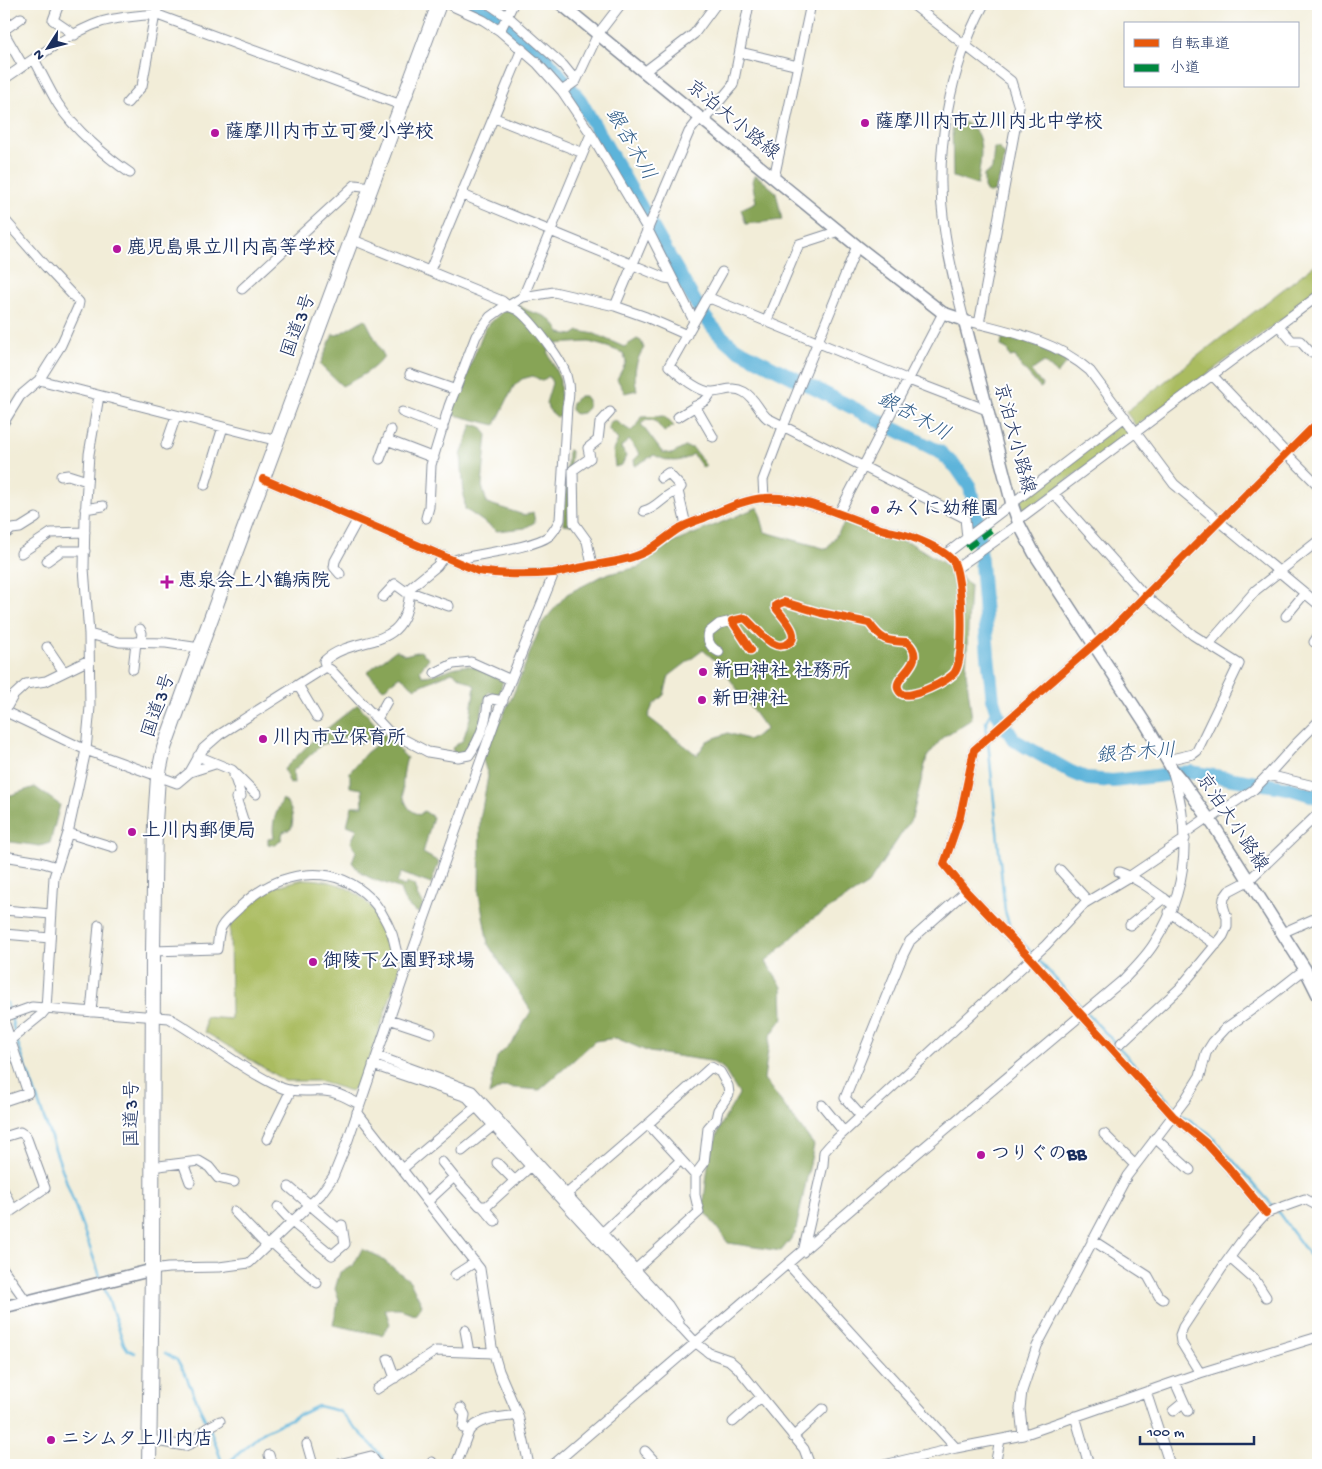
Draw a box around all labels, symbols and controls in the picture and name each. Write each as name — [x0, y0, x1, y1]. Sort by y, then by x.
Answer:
north arrow — [22, 22, 72, 72]
legend — [1124, 22, 1300, 88]
text: 自転車道 — [1170, 35, 1230, 54]
text: N — [30, 45, 49, 63]
text: 小道 — [1170, 60, 1200, 78]
street label: 京泊大小路線 — [680, 75, 784, 166]
water label: 銀杏木川 — [599, 104, 661, 185]
place label: 薩摩川内市立川内北中学校 — [875, 111, 1103, 135]
marker: 薩摩川内市立川内北中学校 — [859, 117, 871, 129]
place label: 薩摩川内市立可愛小学校 — [225, 121, 434, 145]
marker: 薩摩川内市立可愛小学校 — [209, 127, 221, 139]
place label: 鹿児島県立川内高等学校 — [127, 237, 336, 261]
marker: 鹿児島県立川内高等学校 — [111, 243, 123, 255]
street label: 国道3号 — [277, 290, 322, 361]
street label: 京泊大小路線 — [987, 381, 1040, 497]
water label: 銀杏木川 — [872, 387, 955, 447]
place label: みくに幼稚園 — [885, 498, 999, 522]
marker: みくに幼稚園 — [869, 504, 881, 516]
place label: 恵泉会上小鶴病院 — [178, 570, 330, 594]
marker: 恵泉会上小鶴病院 — [160, 575, 174, 589]
place label: 新田神社 社務所 — [713, 660, 851, 684]
marker: 新田神社 社務所 — [697, 666, 709, 678]
street label: 国道3号 — [137, 670, 182, 741]
place label: 新田神社 — [712, 688, 788, 712]
marker: 新田神社 — [696, 694, 708, 706]
place label: 川内市立保育所 — [273, 727, 406, 751]
marker: 川内市立保育所 — [257, 733, 269, 745]
water label: 銀杏木川 — [1095, 739, 1177, 769]
street label: 京泊大小路線 — [1190, 769, 1273, 877]
place label: 上川内郵便局 — [142, 820, 256, 844]
marker: 上川内郵便局 — [126, 826, 138, 838]
place label: 御陵下公園野球場 — [323, 950, 475, 974]
marker: 御陵下公園野球場 — [307, 956, 319, 968]
street label: 国道3号 — [121, 1081, 145, 1147]
place label: つりぐのBB — [991, 1144, 1088, 1167]
marker: つりぐのBB — [975, 1149, 987, 1161]
scale bar — [1140, 1414, 1253, 1446]
text: 100 m — [1146, 1424, 1185, 1442]
place label: ニシムタ上川内店 — [61, 1428, 213, 1452]
marker: ニシムタ上川内店 — [45, 1434, 57, 1446]

